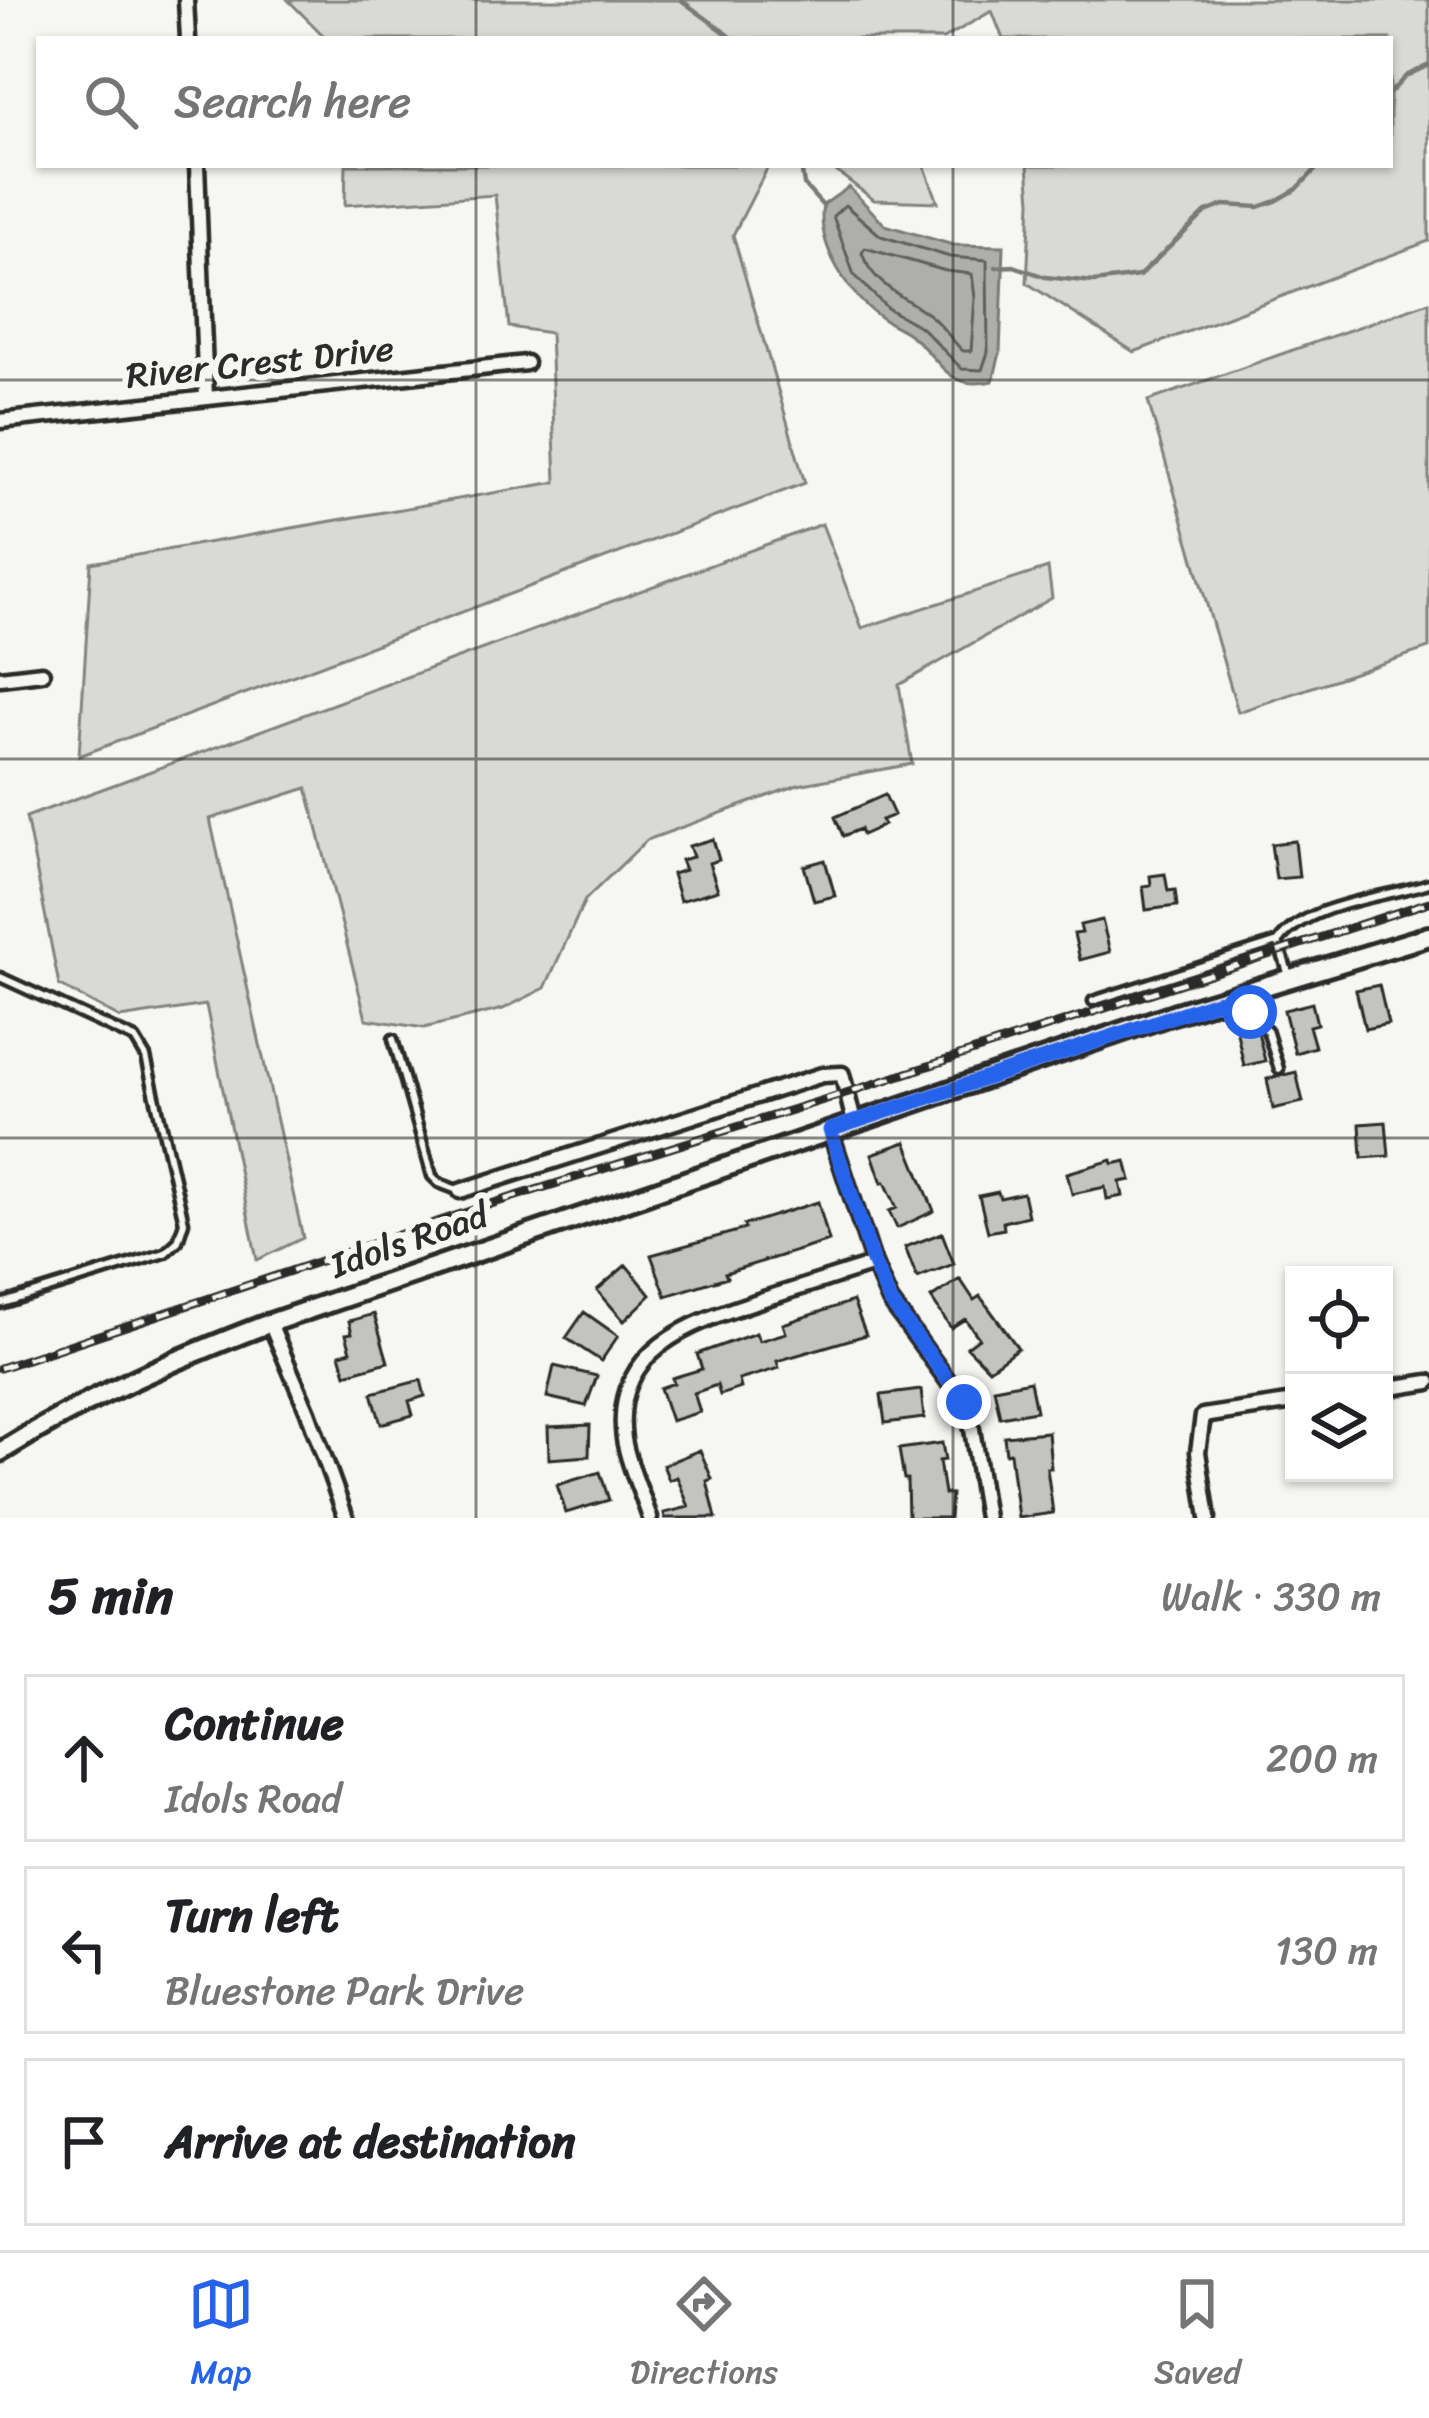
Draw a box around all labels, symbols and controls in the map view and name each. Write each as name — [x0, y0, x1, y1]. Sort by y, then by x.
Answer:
search box — [36, 36, 1393, 168]
text: Search here — [174, 62, 411, 142]
icon: search — [78, 69, 144, 135]
street label: River Crest Drive — [123, 316, 397, 408]
route start — [1223, 985, 1277, 1039]
street label: Idols Road — [321, 1182, 499, 1297]
map controls — [1285, 1266, 1393, 1482]
button: locate — [1285, 1266, 1393, 1374]
button: layers — [1285, 1374, 1393, 1482]
route end — [937, 1375, 991, 1429]
text: 5 min — [48, 1551, 173, 1641]
text: Walk · 330 m — [1161, 1562, 1381, 1631]
text: Continue — [165, 1684, 344, 1764]
text: 200 m — [1266, 1724, 1378, 1793]
icon: ahead — [51, 1725, 117, 1791]
text: Idols Road — [165, 1764, 342, 1833]
text: Turn left — [165, 1876, 338, 1956]
text: 130 m — [1275, 1916, 1378, 1985]
icon: left — [51, 1917, 117, 1983]
text: Bluestone Park Drive — [165, 1956, 524, 2025]
text: Arrive at destination — [165, 2102, 575, 2182]
icon: arrive — [51, 2109, 117, 2175]
tab: Map — [188, 2271, 254, 2401]
tab: Directions — [630, 2271, 778, 2401]
tab: Saved — [1154, 2271, 1241, 2401]

